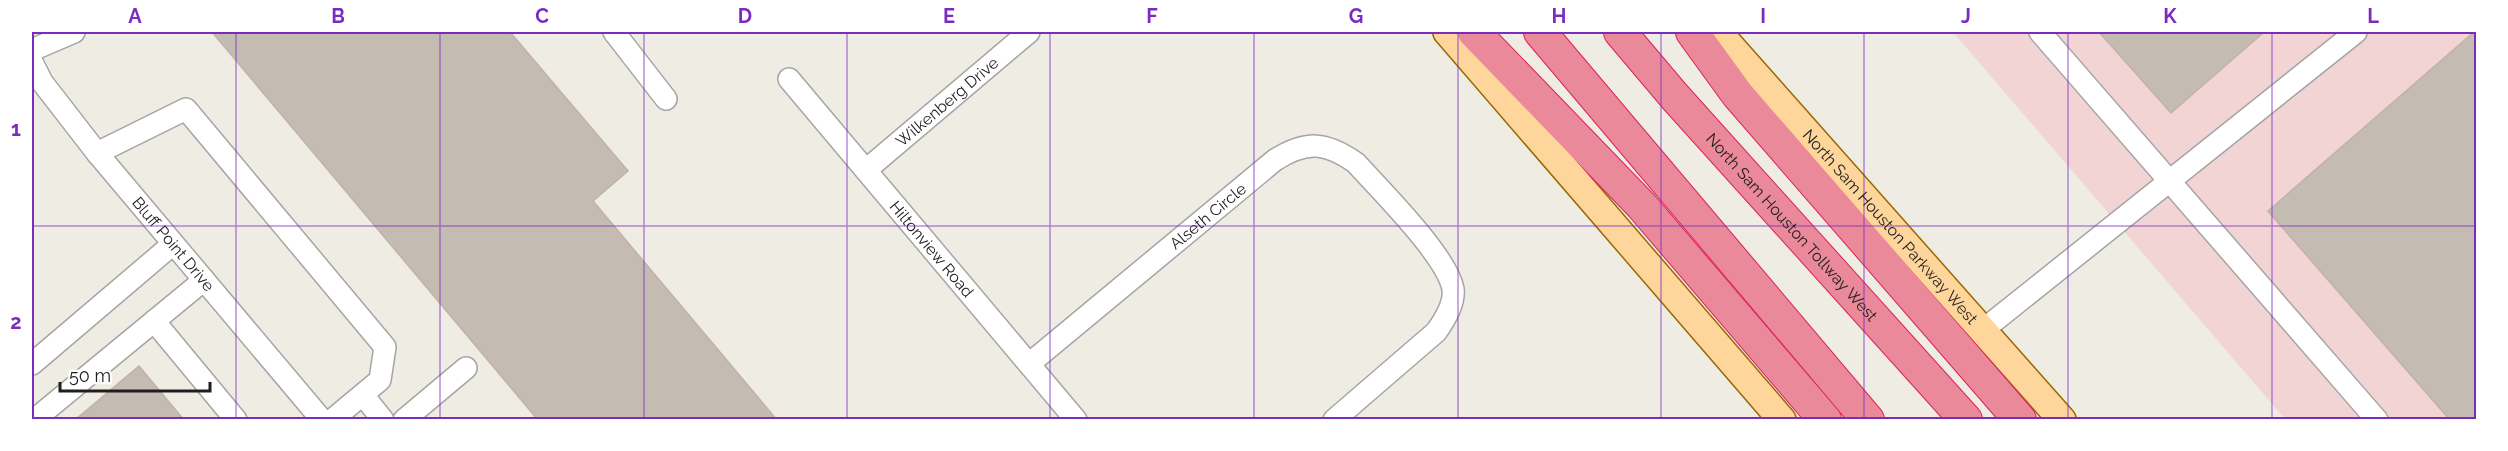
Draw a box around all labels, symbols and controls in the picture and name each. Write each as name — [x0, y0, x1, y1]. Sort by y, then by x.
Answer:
text: A — [128, 4, 142, 28]
text: B — [331, 4, 345, 28]
text: C — [535, 4, 549, 28]
text: D — [738, 4, 752, 28]
text: E — [943, 4, 955, 28]
text: F — [1146, 4, 1158, 28]
text: G — [1349, 4, 1363, 28]
text: H — [1552, 4, 1566, 28]
text: I — [1760, 4, 1766, 28]
text: J — [1961, 4, 1971, 28]
text: K — [2163, 4, 2177, 28]
text: L — [2367, 4, 2379, 28]
street label: Wilkenberg Drive — [892, 53, 1002, 150]
text: 1 — [11, 117, 21, 141]
street label: North Sam Houston Parkway West — [1799, 125, 1982, 328]
street label: North Sam Houston Tollway West — [1702, 129, 1882, 325]
street label: Alseth Circle — [1166, 179, 1250, 253]
street label: Bluff Point Drive — [128, 193, 219, 295]
street label: Hiltonview Road — [886, 197, 978, 301]
text: 2 — [10, 310, 22, 334]
scale bar — [60, 355, 210, 393]
text: 50 m — [69, 365, 111, 386]

